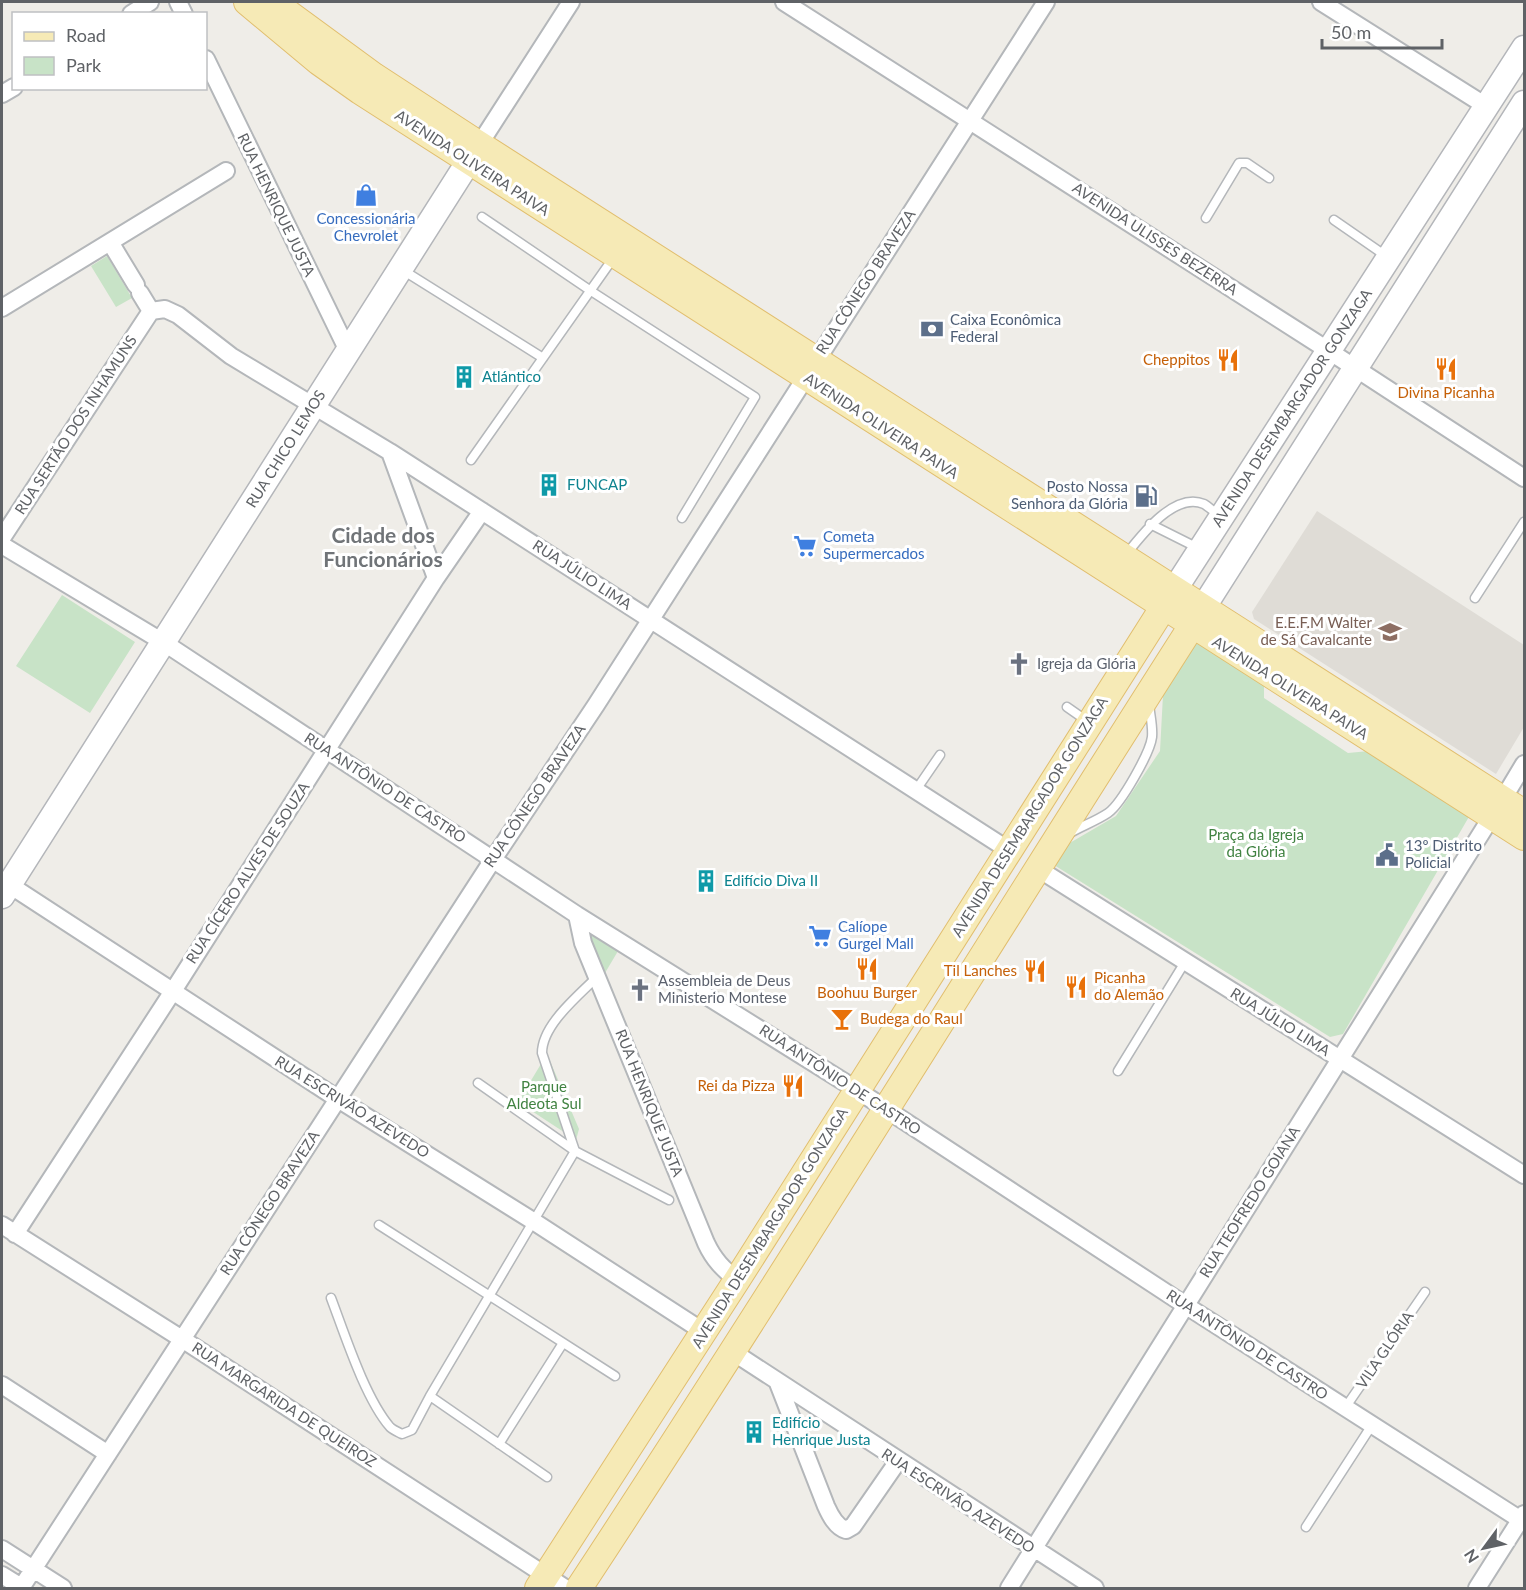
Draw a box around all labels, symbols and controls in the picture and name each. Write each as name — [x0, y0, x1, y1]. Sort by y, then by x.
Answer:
legend — [12, 12, 207, 90]
scale bar — [1322, 12, 1442, 50]
text: 50 m — [1331, 21, 1371, 43]
text: Road — [66, 24, 106, 46]
text: Park — [66, 54, 102, 76]
street label: AVENIDA OLIVEIRA PAIVA — [392, 105, 554, 219]
street label: RUA HENRIQUE JUSTA — [234, 130, 320, 280]
street label: AVENIDA ULISSES BEZERRA — [1070, 178, 1242, 299]
shop icon: Concessionária Chevrolet — [353, 182, 379, 208]
street label: RUA CÔNEGO BRAVEZA — [812, 205, 919, 357]
place label: Concessionária Chevrolet — [316, 209, 416, 244]
street label: AVENIDA DESEMBARGADOR GONZAGA — [1207, 284, 1375, 530]
place label: Caixa Econômica Federal — [950, 310, 1061, 345]
bank icon: Caixa Econômica Federal — [919, 316, 945, 342]
street label: RUA SERTÃO DOS INHAMUNS — [10, 331, 140, 518]
restaurant icon: Cheppitos — [1215, 347, 1241, 373]
place label: Cheppitos — [1143, 350, 1210, 368]
restaurant icon: Divina Picanha — [1433, 356, 1459, 382]
building icon: Atlántico — [451, 364, 477, 390]
place label: Atlántico — [482, 367, 541, 385]
street label: AVENIDA OLIVEIRA PAIVA — [801, 368, 963, 482]
place label: Divina Picanha — [1397, 383, 1495, 401]
street label: RUA CHICO LEMOS — [242, 386, 329, 511]
building icon: FUNCAP — [536, 472, 562, 498]
place label: FUNCAP — [567, 475, 627, 493]
place label: Posto Nossa Senhora da Glória — [1011, 477, 1128, 512]
fuel station icon: Posto Nossa Senhora da Glória — [1133, 483, 1159, 509]
district label: Cidade dos Funcionários — [323, 522, 443, 571]
place label: Cometa Supermercados — [823, 527, 925, 562]
supermarket icon: Cometa Supermercados — [792, 533, 818, 559]
street label: RUA JÚLIO LIMA — [530, 535, 636, 613]
place label: E.E.F.M Walter de Sá Cavalcante — [1260, 613, 1373, 648]
school or university icon: E.E.F.M Walter de Sá Cavalcante — [1377, 619, 1403, 645]
street label: AVENIDA OLIVEIRA PAIVA — [1209, 632, 1372, 743]
church icon: Igreja da Glória — [1006, 651, 1032, 677]
place label: Igreja da Glória — [1037, 654, 1136, 672]
street label: AVENIDA DESEMBARGADOR GONZAGA — [947, 692, 1111, 940]
street label: RUA CÔNEGO BRAVEZA — [480, 720, 589, 870]
street label: RUA ANTÔNIO DE CASTRO — [301, 728, 470, 846]
street label: RUA CÍCERO ALVES DE SOUZA — [182, 778, 313, 967]
park label: Praça da Igreja da Glória — [1208, 825, 1304, 860]
place label: 13º Distrito Policial — [1405, 836, 1482, 871]
public building icon: 13º Distrito Policial — [1374, 842, 1400, 868]
building icon: Edifício Diva II — [693, 868, 719, 894]
place label: Edifício Diva II — [724, 871, 818, 889]
place label: Calíope Gurgel Mall — [838, 917, 914, 952]
supermarket icon: Calíope Gurgel Mall — [807, 923, 833, 949]
restaurant icon: Boohuu Burger — [854, 956, 880, 982]
restaurant icon: Til Lanches — [1022, 958, 1048, 984]
place label: Til Lanches — [944, 961, 1017, 979]
place label: Picanha do Alemão — [1094, 968, 1164, 1003]
place label: Assembleia de Deus Ministerio Montese — [658, 971, 790, 1006]
restaurant icon: Picanha do Alemão — [1063, 974, 1089, 1000]
church icon: Assembleia de Deus Ministerio Montese — [627, 977, 653, 1003]
place label: Boohuu Burger — [817, 983, 917, 1001]
street label: RUA JÚLIO LIMA — [1227, 983, 1334, 1060]
bar icon: Budega do Raul — [829, 1006, 855, 1032]
place label: Budega do Raul — [860, 1009, 963, 1027]
street label: RUA ANTÔNIO DE CASTRO — [756, 1020, 925, 1138]
street label: RUA HENRIQUE JUSTA — [612, 1026, 688, 1180]
street label: RUA ESCRIVÃO AZEVEDO — [272, 1051, 433, 1161]
restaurant icon: Rei da Pizza — [780, 1073, 806, 1099]
place label: Rei da Pizza — [697, 1076, 775, 1094]
park label: Parque Aldeota Sul — [507, 1077, 581, 1112]
street label: AVENIDA DESEMBARGADOR GONZAGA — [687, 1103, 851, 1351]
street label: RUA TEOFREDO GOIANA — [1195, 1122, 1304, 1281]
street label: RUA CÔNEGO BRAVEZA — [216, 1126, 323, 1278]
street label: RUA ANTÔNIO DE CASTRO — [1163, 1285, 1332, 1403]
street label: VILA GLÓRIA — [1352, 1307, 1417, 1392]
street label: RUA MARGARIDA DE QUEIROZ — [189, 1338, 380, 1471]
place label: Edifício Henrique Justa — [772, 1413, 870, 1448]
building icon: Edifício Henrique Justa — [741, 1419, 767, 1445]
street label: RUA ESCRIVÃO AZEVEDO — [879, 1444, 1038, 1556]
north arrow — [1454, 1518, 1514, 1578]
text: N — [1460, 1546, 1482, 1567]

